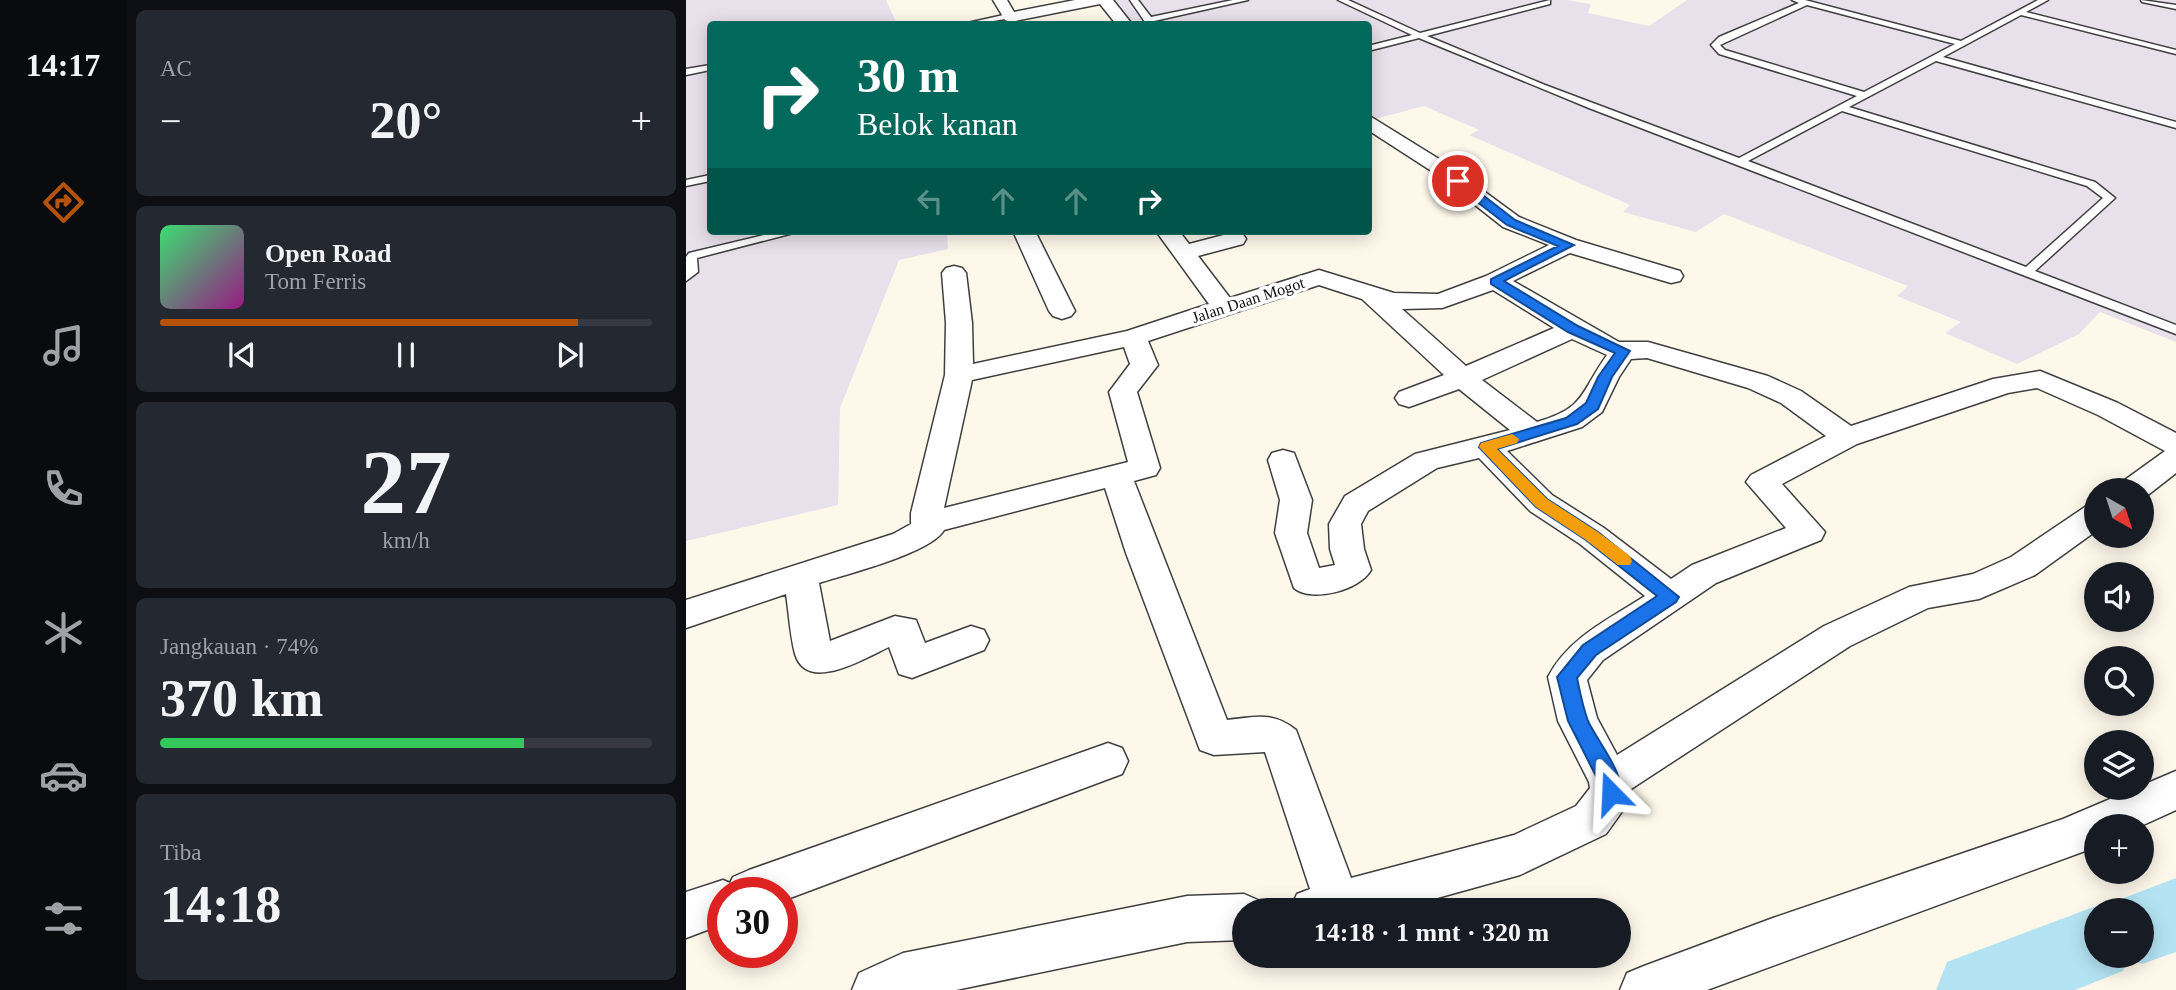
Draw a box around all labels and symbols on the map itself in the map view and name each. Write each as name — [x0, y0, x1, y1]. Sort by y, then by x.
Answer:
pin — [1428, 151, 1488, 211]
street label: Jalan Daan Mogot — [1190, 274, 1307, 327]
north arrow — [2084, 478, 2154, 548]
position arrow — [1574, 756, 1648, 830]
speed limit sign: 30 — [707, 877, 798, 968]

